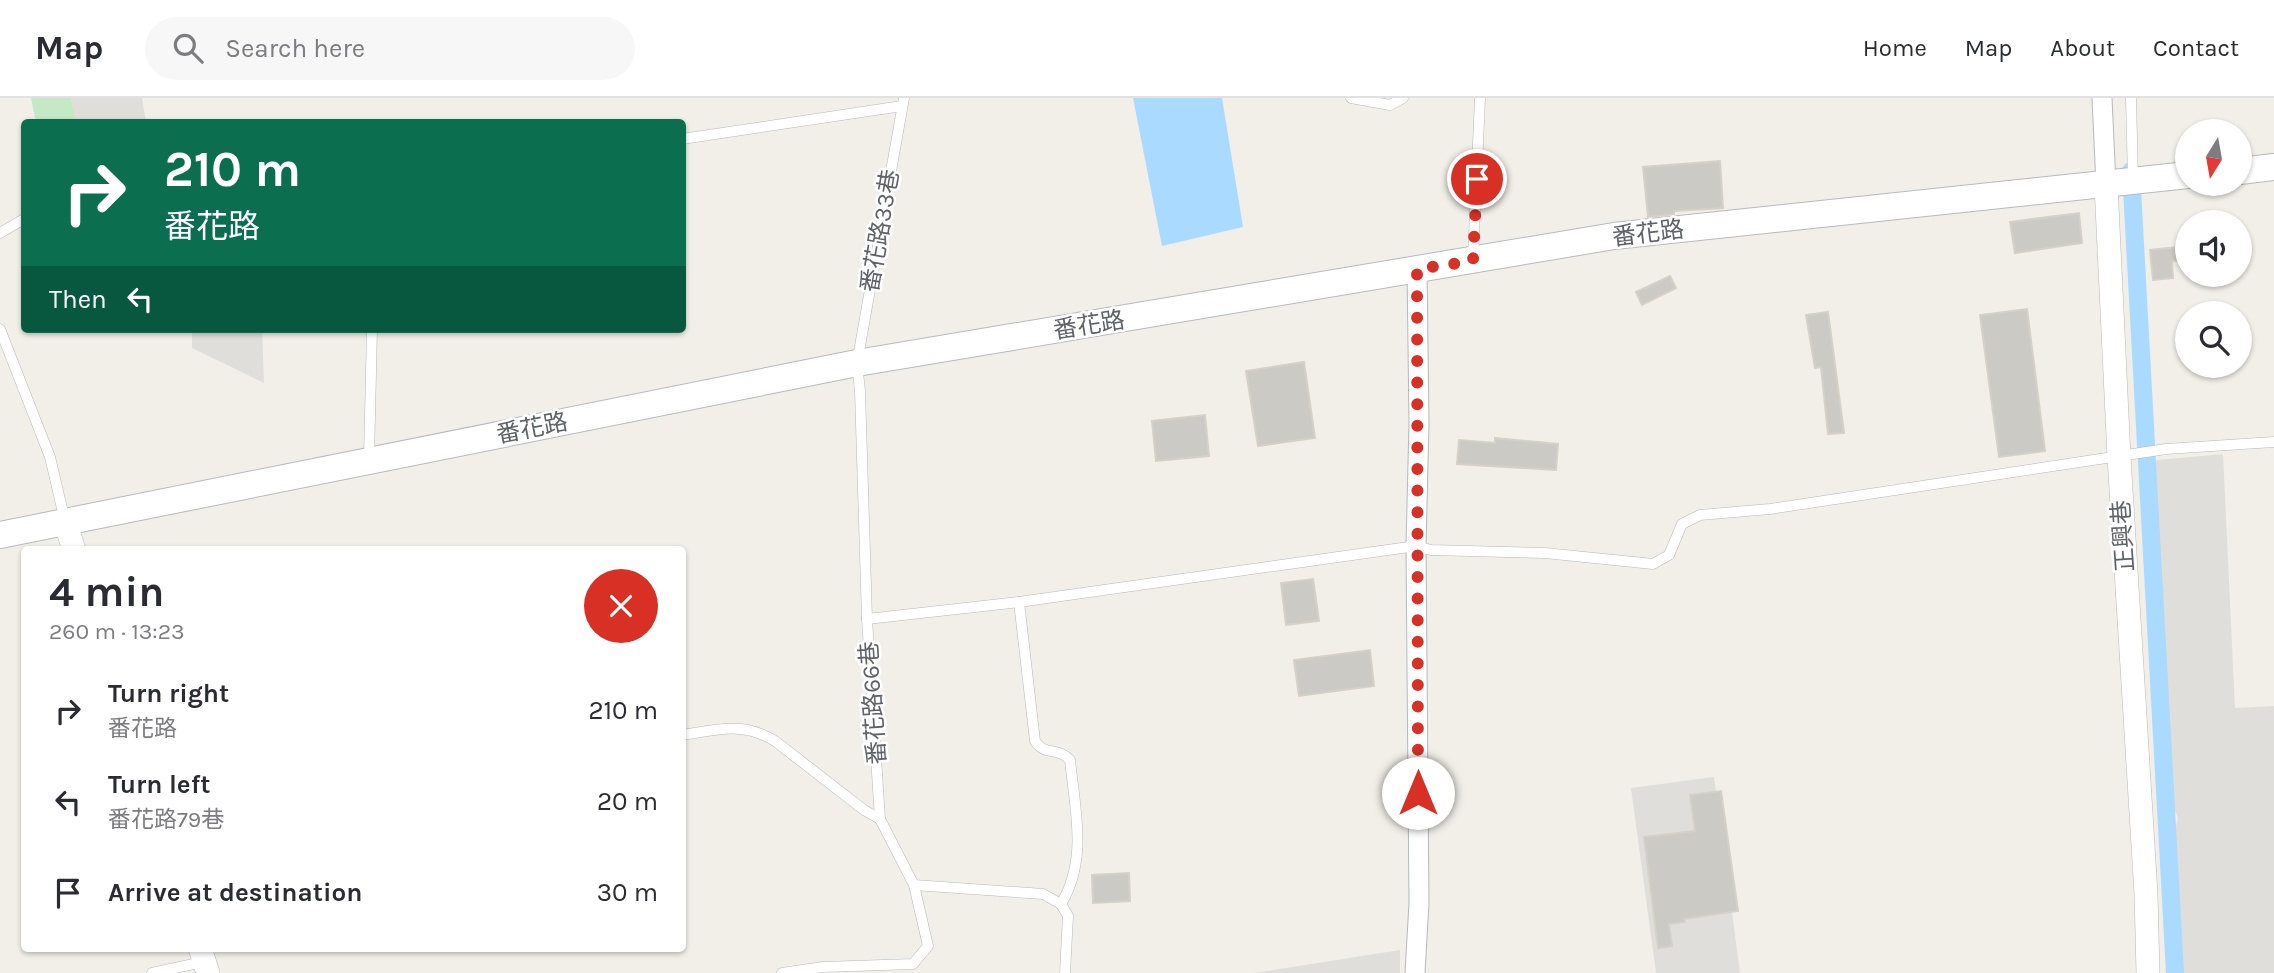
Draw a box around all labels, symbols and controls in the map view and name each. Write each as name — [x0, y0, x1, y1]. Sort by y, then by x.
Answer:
search box — [145, 17, 635, 80]
text: Map — [35, 29, 103, 67]
icon: search — [169, 29, 207, 67]
text: Search here — [225, 33, 365, 64]
text: Home — [1863, 34, 1927, 62]
text: Map — [1965, 34, 2012, 62]
text: About — [2050, 34, 2115, 62]
text: Contact — [2153, 34, 2239, 62]
north arrow — [2175, 119, 2252, 196]
map controls — [2175, 119, 2252, 378]
text: 210 m — [164, 141, 301, 198]
icon: right — [49, 147, 140, 238]
pin — [1447, 149, 1507, 209]
icon: arrive — [1458, 160, 1496, 198]
street label: 番花路33巷 — [855, 167, 905, 295]
text: 番花路 — [164, 208, 260, 245]
button: sound — [2175, 210, 2252, 287]
street label: 番花路 — [1611, 215, 1685, 251]
icon: left — [121, 280, 159, 318]
text: Then — [49, 284, 107, 315]
button: search — [2175, 301, 2252, 378]
street label: 番花路 — [1051, 306, 1127, 344]
street label: 番花路 — [494, 407, 570, 449]
street label: 正興巷 — [2107, 499, 2139, 573]
text: 4 min — [49, 567, 164, 617]
button: close — [584, 569, 658, 643]
text: 260 m · 13:23 — [49, 618, 185, 645]
street label: 番花路66巷 — [855, 640, 891, 766]
text: Turn right — [108, 678, 229, 709]
icon: right — [49, 692, 87, 730]
text: 210 m — [588, 695, 658, 726]
text: 番花路 — [108, 715, 177, 742]
position arrow — [1381, 756, 1455, 830]
text: Turn left — [108, 769, 210, 800]
icon: left — [49, 783, 87, 821]
text: 20 m — [597, 786, 658, 817]
text: 番花路79巷 — [108, 806, 224, 833]
icon: arrive — [49, 874, 87, 912]
text: Arrive at destination — [108, 877, 362, 908]
text: 30 m — [597, 877, 658, 908]

